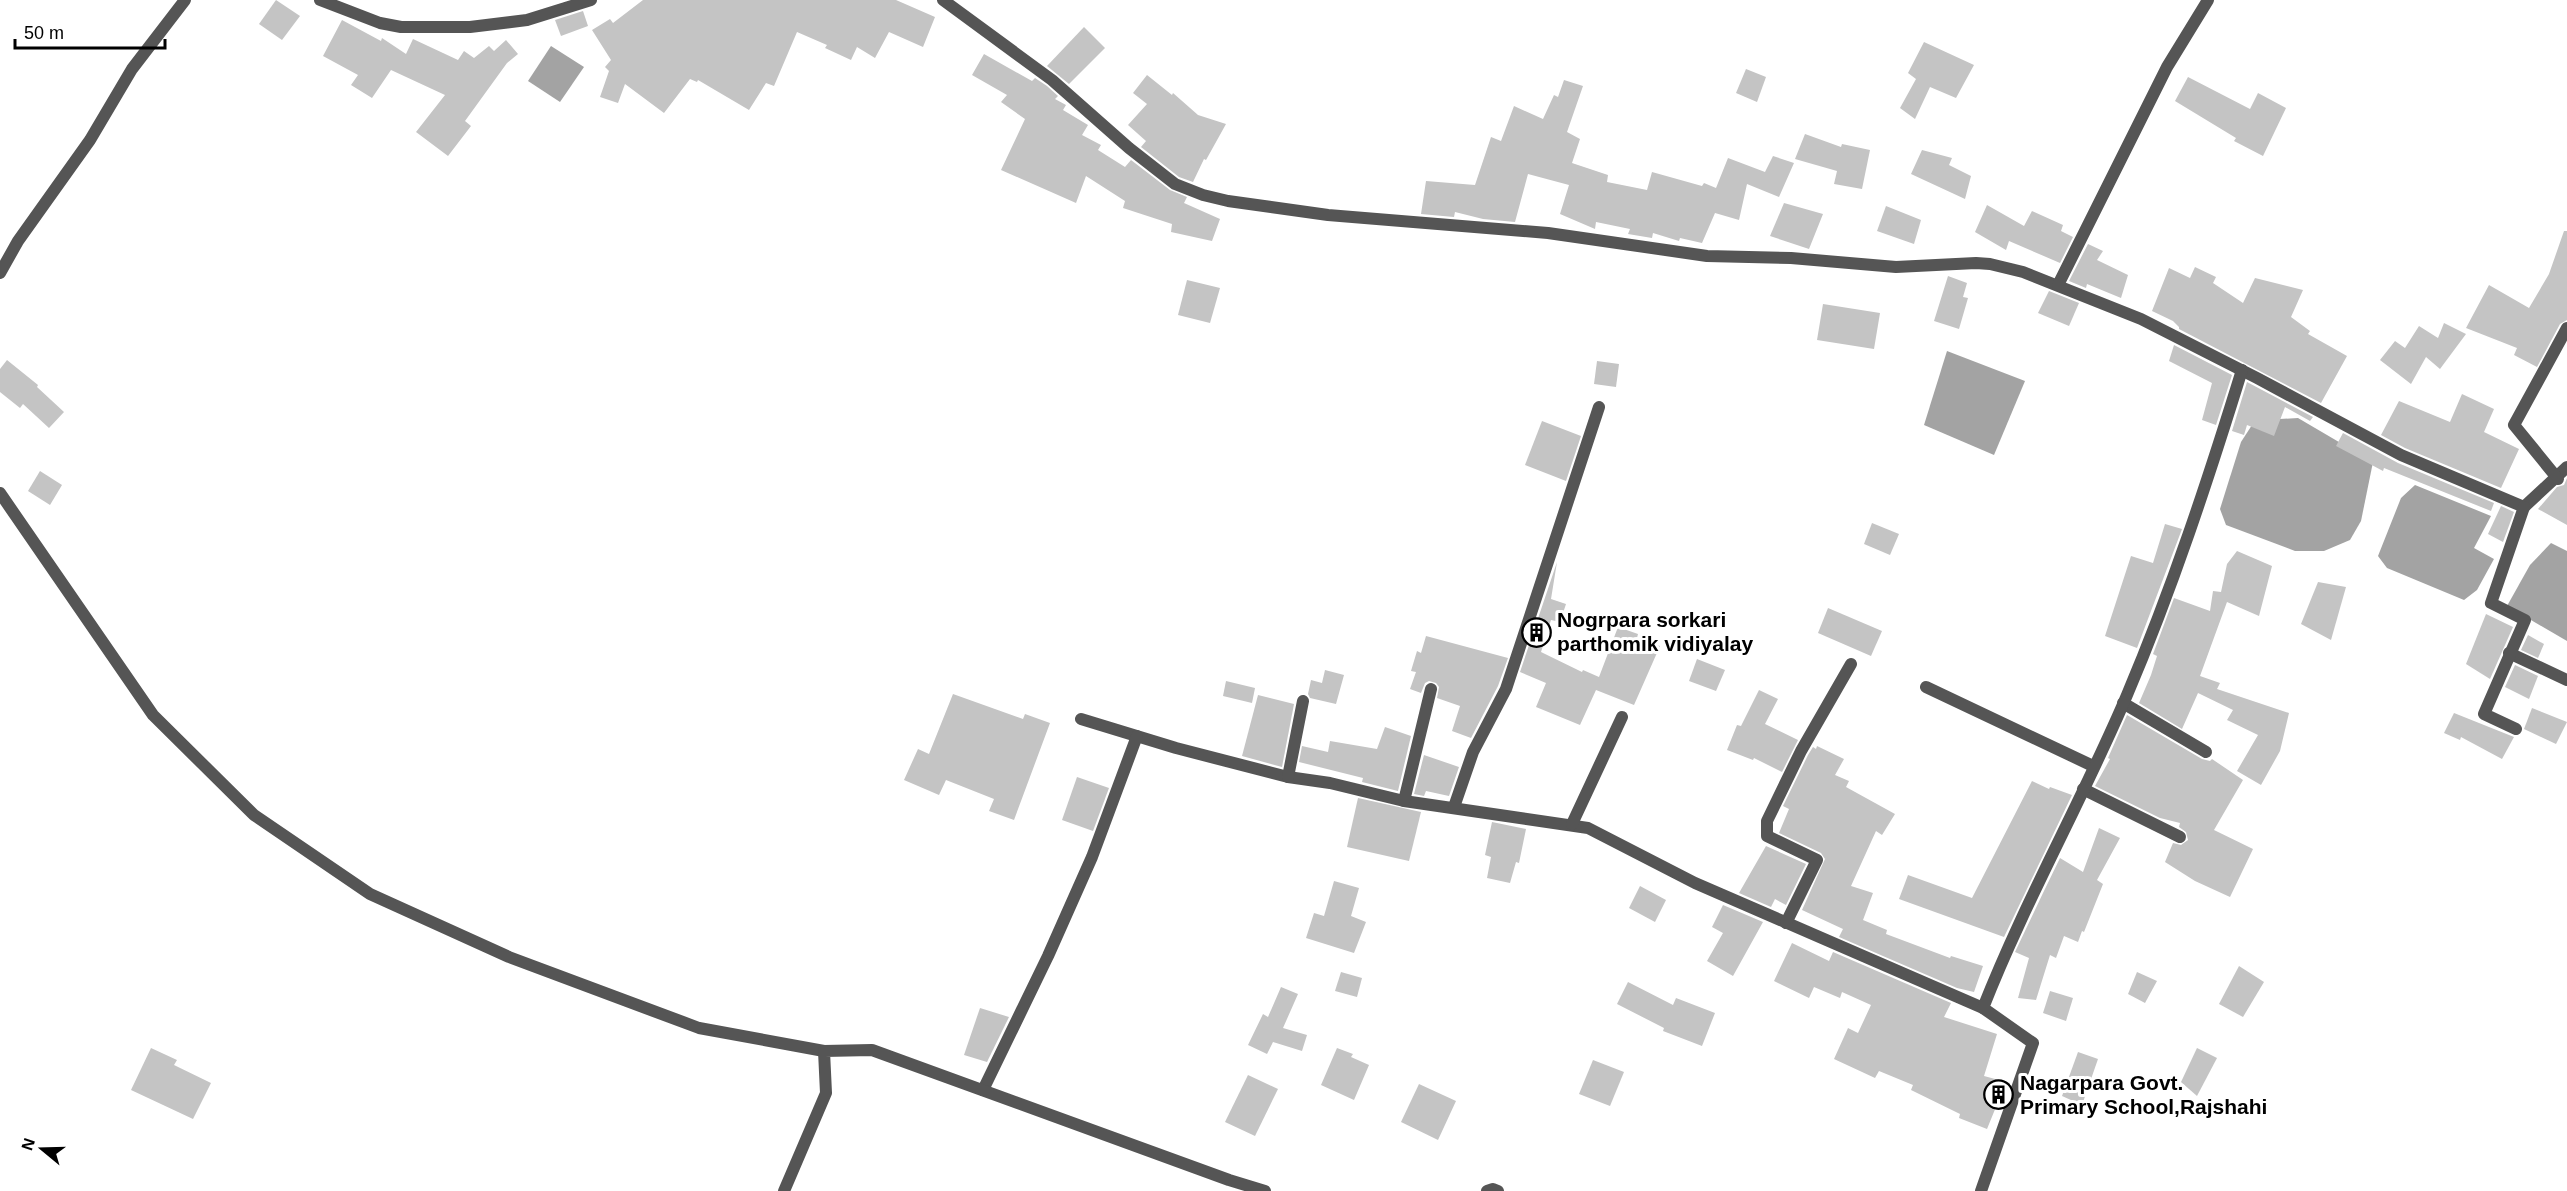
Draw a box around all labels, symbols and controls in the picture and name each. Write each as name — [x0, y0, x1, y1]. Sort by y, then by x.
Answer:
scale bar — [15, 12, 165, 50]
text: 50 m — [24, 23, 64, 43]
place label: Nogrpara sorkari parthomik vidiyalay — [1557, 608, 1753, 655]
building icon: Nogrpara sorkari parthomik vidiyalay — [1520, 616, 1552, 648]
place label: Nagarpara Govt. Primary School,Rajshahi — [2020, 1071, 2267, 1118]
building icon: Nagarpara Govt. Primary School,Rajshahi — [1983, 1079, 2015, 1111]
north arrow — [12, 1119, 72, 1179]
text: N — [18, 1136, 38, 1153]

